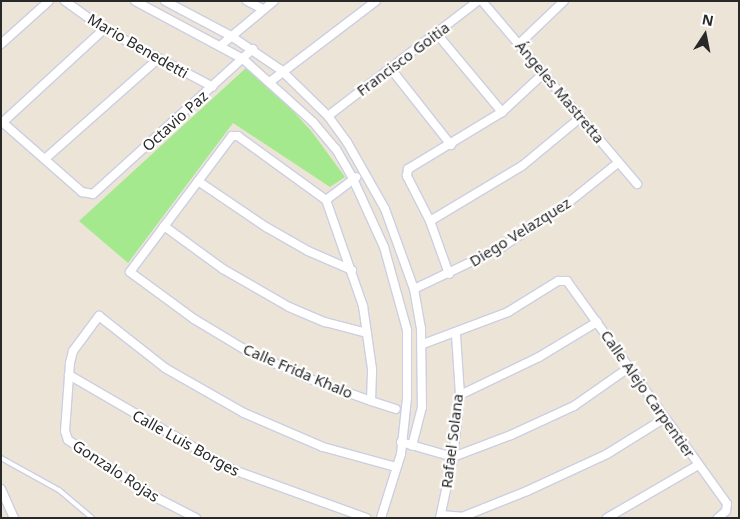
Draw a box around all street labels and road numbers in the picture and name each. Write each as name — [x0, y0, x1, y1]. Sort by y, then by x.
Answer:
street label: Mario Benedetti — [84, 10, 192, 82]
street label: Francisco Goitia — [353, 18, 453, 100]
street label: Ángeles Mastretta — [512, 37, 608, 147]
street label: Octavio Paz — [139, 87, 211, 155]
street label: Diego Velazquez — [466, 194, 574, 270]
street label: Calle Alejo Carpentier — [597, 327, 699, 461]
street label: Calle Frida Khalo — [240, 340, 356, 402]
street label: Rafael Solana — [437, 393, 467, 489]
street label: Calle Luis Borges — [129, 406, 243, 480]
street label: Gonzalo Rojas — [69, 436, 163, 506]

